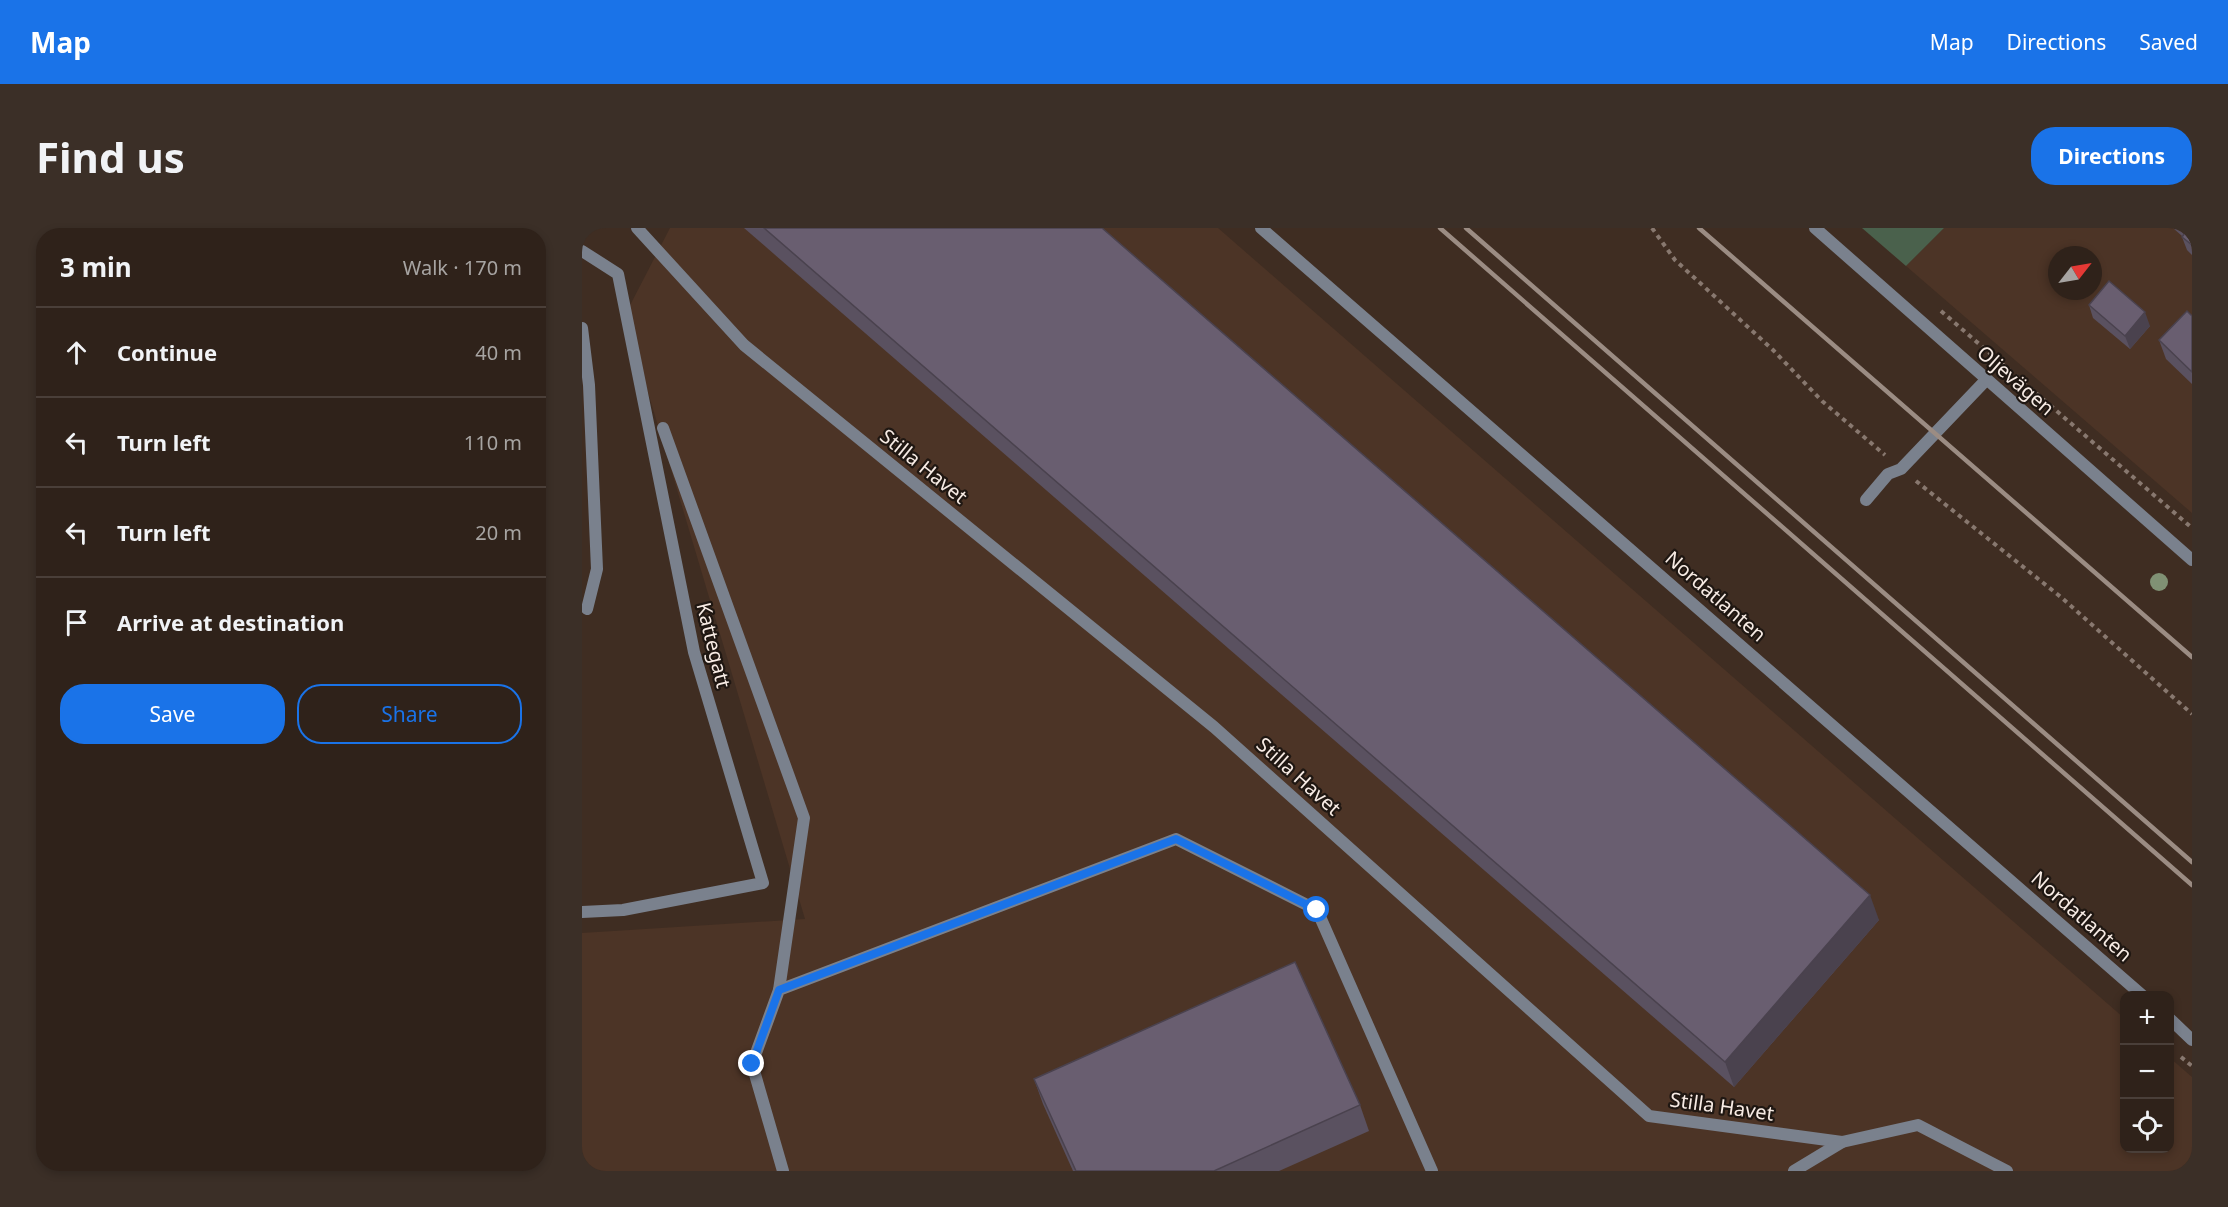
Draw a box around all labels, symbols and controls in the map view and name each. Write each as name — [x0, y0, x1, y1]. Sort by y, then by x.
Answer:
text: Map — [30, 23, 91, 61]
text: Map — [1930, 28, 1974, 56]
text: Directions — [2007, 28, 2106, 56]
text: Saved — [2139, 28, 2198, 56]
button: Directions — [2031, 127, 2192, 185]
text: Find us — [36, 128, 185, 185]
north arrow — [2048, 246, 2102, 300]
text: 3 min — [60, 249, 132, 285]
text: Walk · 170 m — [403, 254, 522, 281]
icon: ahead — [60, 336, 93, 369]
text: Continue — [117, 337, 217, 367]
text: 40 m — [475, 339, 522, 366]
street label: Oljevägen — [1972, 339, 2060, 421]
street label: Stilla Havet — [875, 423, 973, 509]
icon: left — [60, 426, 93, 459]
text: Turn left — [117, 427, 211, 457]
text: 110 m — [464, 429, 522, 456]
icon: left — [60, 516, 93, 549]
text: Turn left — [117, 517, 211, 547]
text: 20 m — [475, 519, 522, 546]
street label: Nordatlanten — [1660, 545, 1772, 647]
street label: Kattegatt — [690, 599, 738, 691]
icon: arrive — [60, 606, 93, 639]
text: Arrive at destination — [117, 607, 344, 637]
button: Save — [60, 684, 285, 744]
button: Share — [297, 684, 522, 744]
street label: Stilla Havet — [1251, 731, 1347, 821]
street label: Nordatlanten — [2026, 865, 2138, 967]
route start — [1303, 896, 1329, 922]
map controls — [2120, 991, 2174, 1153]
button: + — [2120, 991, 2174, 1045]
button: − — [2120, 1045, 2174, 1099]
route end — [738, 1050, 764, 1076]
street label: Stilla Havet — [1668, 1085, 1776, 1127]
button: locate — [2120, 1099, 2174, 1153]

